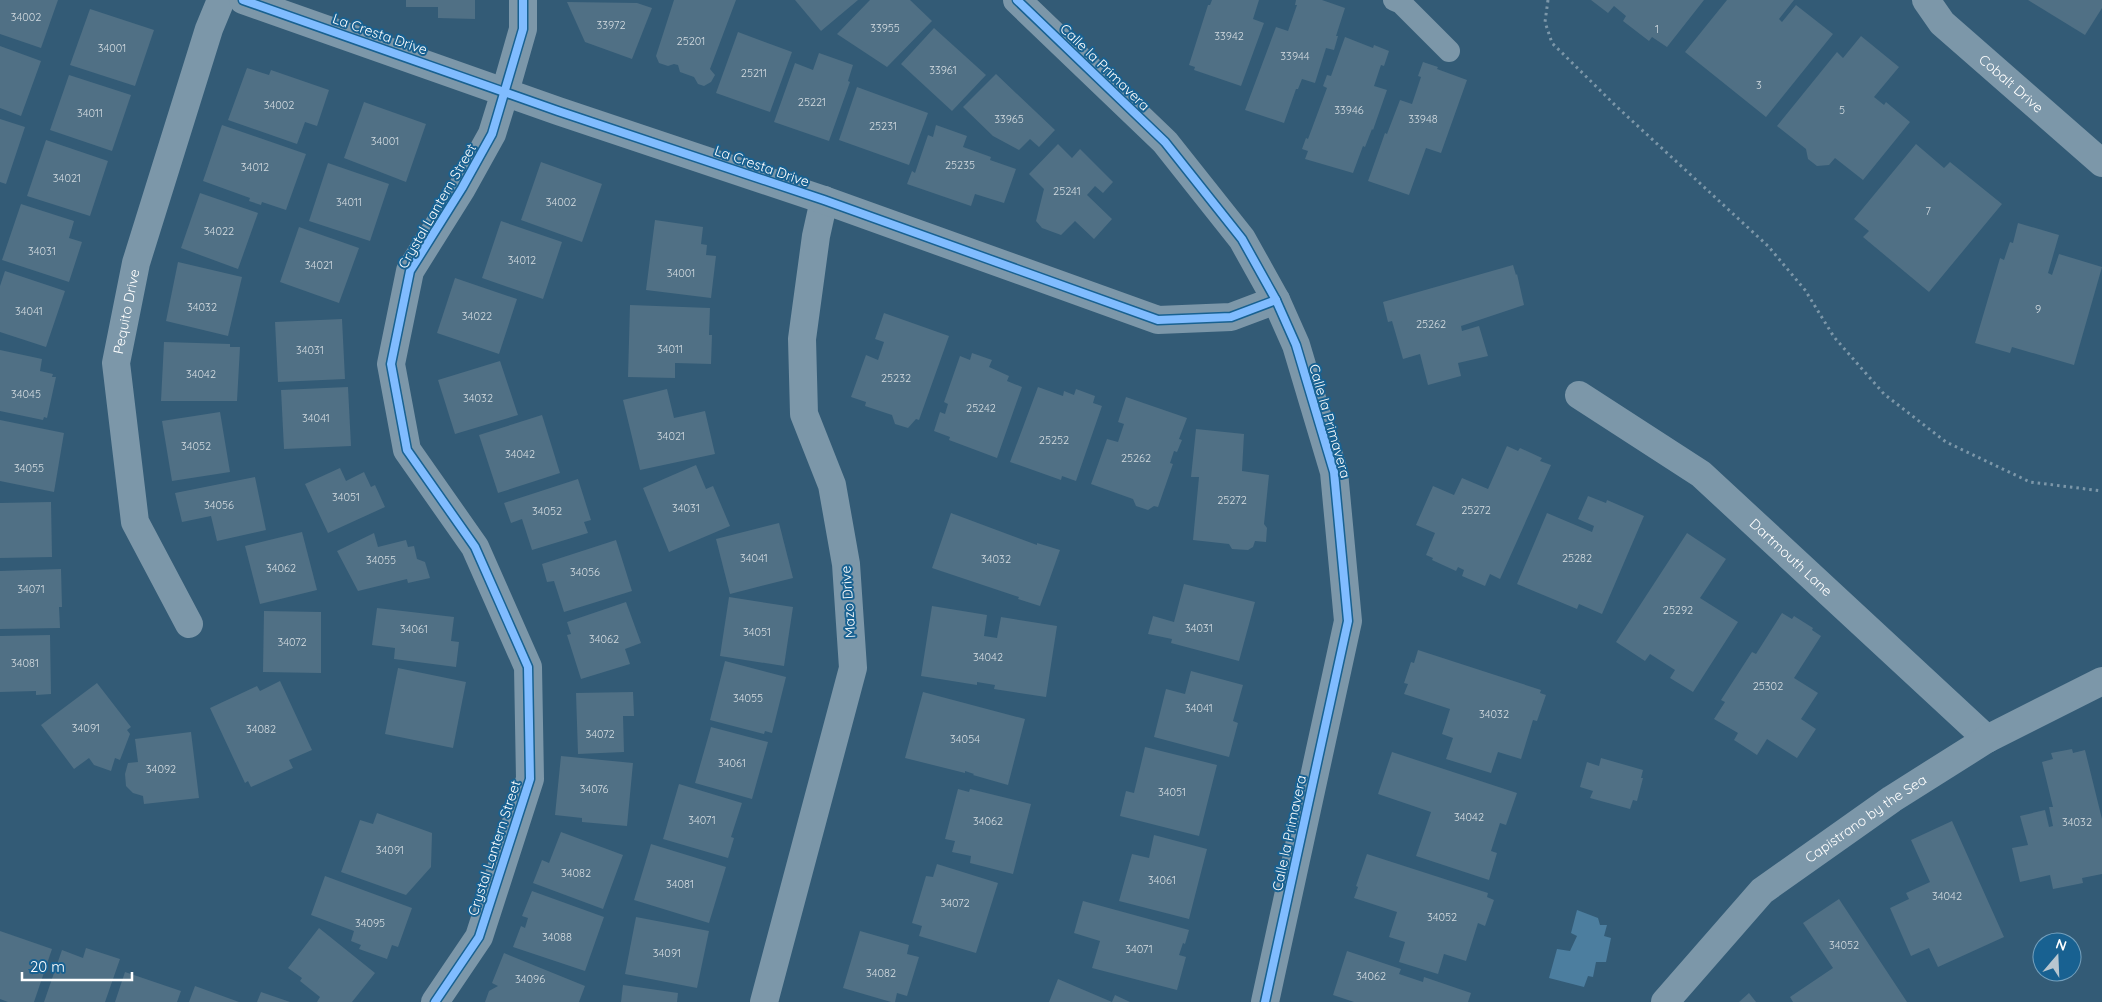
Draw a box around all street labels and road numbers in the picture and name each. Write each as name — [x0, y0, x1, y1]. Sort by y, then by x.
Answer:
street label: La Cresta Drive — [330, 9, 430, 59]
street label: Calle la Primavera — [1056, 20, 1154, 114]
street label: Cobalt Drive — [1975, 50, 2047, 117]
street label: Crystal Lantern Street — [394, 140, 480, 272]
street label: La Cresta Drive — [712, 141, 812, 191]
street label: Pequito Drive — [109, 267, 144, 356]
street label: Calle la Primavera — [1305, 362, 1355, 480]
street label: Dartmouth Lane — [1746, 515, 1836, 600]
street label: Mazo Drive — [836, 565, 860, 639]
street label: Capistrano by the Sea — [1802, 770, 1930, 867]
street label: Calle la Primavera — [1268, 773, 1310, 893]
street label: Crystal Lantern Street — [464, 778, 524, 918]

